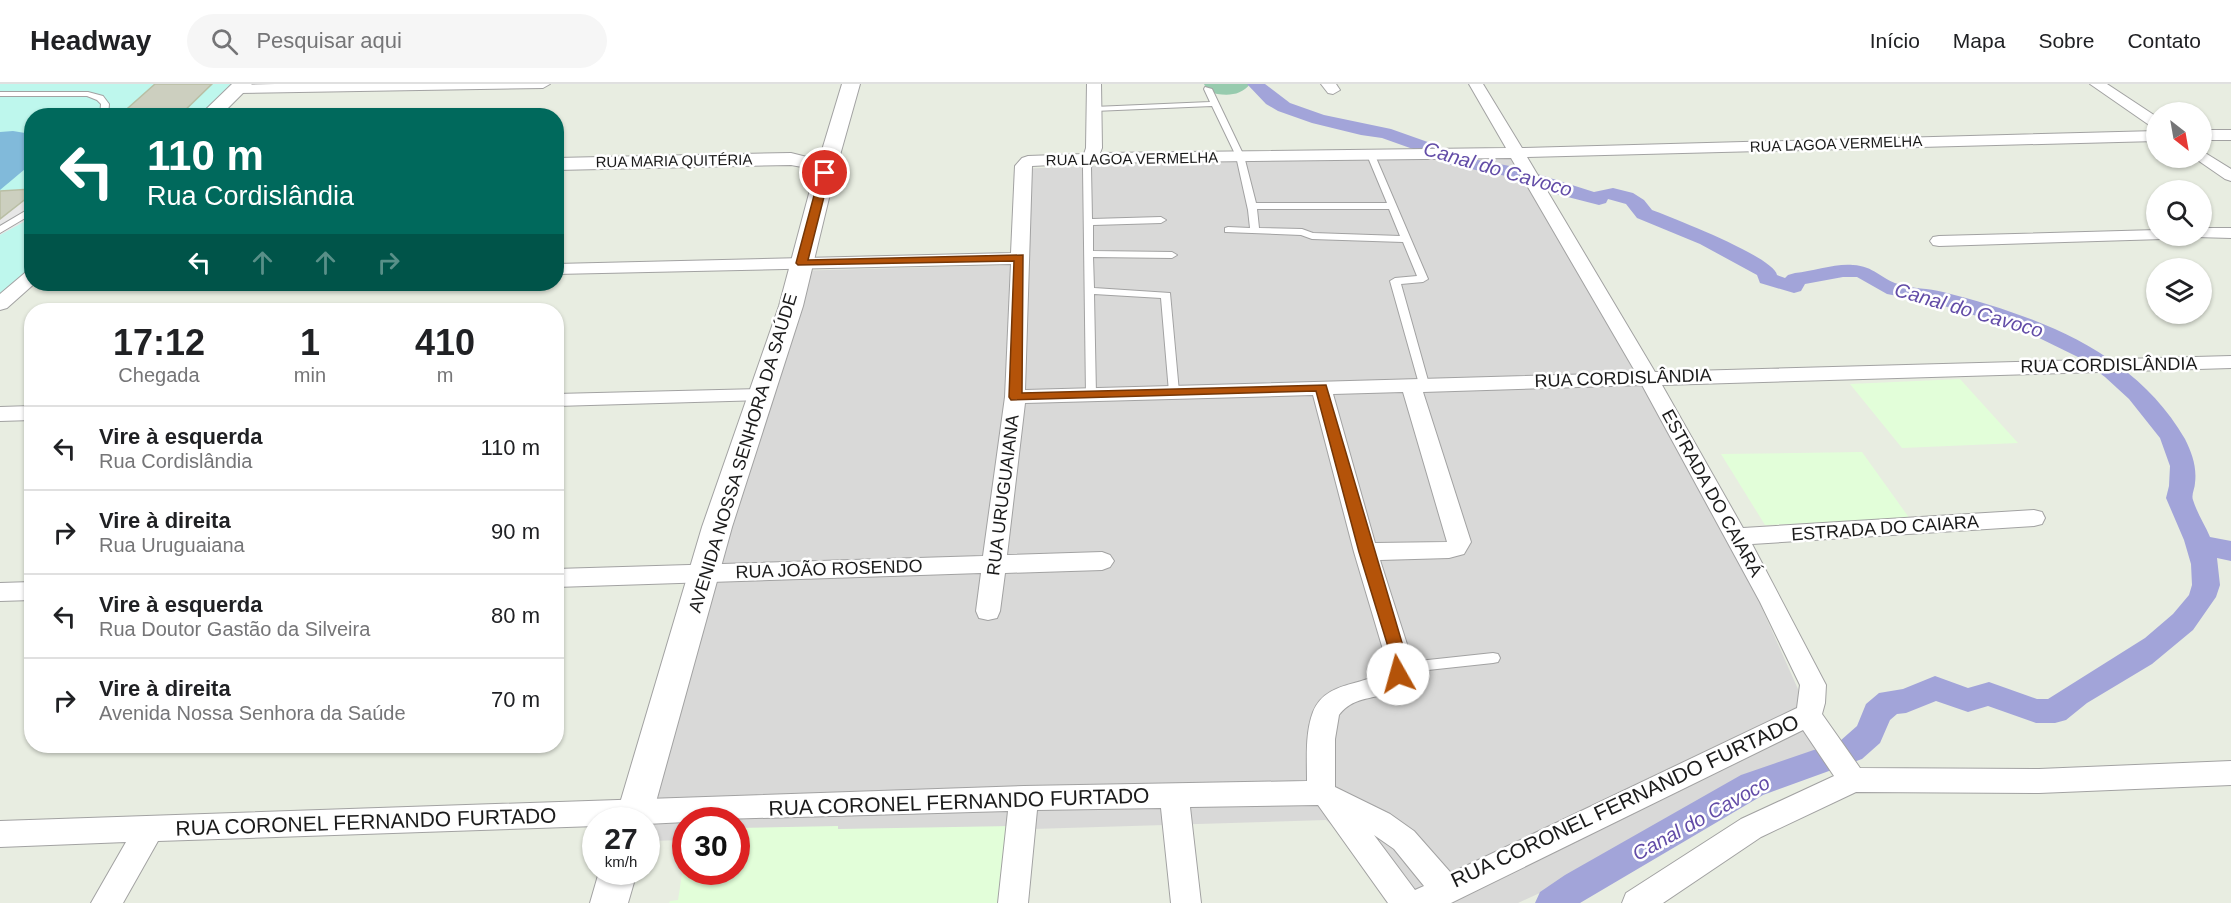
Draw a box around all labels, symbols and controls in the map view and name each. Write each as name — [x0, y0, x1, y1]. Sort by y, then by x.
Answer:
search box — [187, 14, 607, 68]
text: Headway — [30, 25, 151, 56]
icon: search — [208, 25, 241, 58]
text: Pesquisar aqui — [256, 28, 402, 53]
text: Início — [1870, 29, 1920, 52]
text: Mapa — [1953, 29, 2005, 52]
text: Sobre — [2038, 29, 2094, 52]
text: Contato — [2127, 29, 2201, 52]
north arrow — [2146, 102, 2212, 168]
map controls — [2146, 102, 2212, 324]
icon: left — [48, 132, 126, 210]
text: 110 m — [147, 132, 264, 179]
street label: RUA LAGOA VERMELHA — [1749, 132, 1923, 155]
water label: Canal do Cavoco — [1421, 137, 1575, 201]
pin — [799, 147, 850, 198]
street label: RUA LAGOA VERMELHA — [1046, 148, 1218, 169]
street label: RUA MARIA QUITÉRIA — [596, 151, 752, 170]
icon: arrive — [808, 156, 841, 189]
button: search — [2146, 180, 2212, 246]
text: Rua Cordislândia — [147, 181, 354, 211]
icon: left — [183, 246, 216, 279]
icon: ahead — [246, 246, 279, 279]
icon: ahead — [309, 246, 342, 279]
icon: right — [372, 246, 405, 279]
button: layers — [2146, 258, 2212, 324]
water label: Canal do Cavoco — [1892, 278, 2046, 342]
street label: AVENIDA NOSSA SENHORA DA SAÚDE — [684, 291, 801, 615]
text: 17:12 — [113, 322, 205, 363]
text: 1 — [300, 322, 320, 363]
text: 410 — [415, 322, 475, 363]
street label: RUA CORDISLÂNDIA — [2020, 353, 2198, 377]
text: Chegada — [118, 364, 200, 386]
text: min — [294, 364, 326, 386]
text: m — [437, 364, 453, 386]
street label: RUA CORDISLÂNDIA — [1534, 365, 1712, 391]
street label: ESTRADA DO CAIARÁ — [1658, 406, 1766, 580]
street label: RUA URUGUAIANA — [983, 413, 1023, 577]
text: Vire à esquerda — [99, 424, 262, 449]
icon: left — [48, 432, 81, 465]
text: 110 m — [480, 435, 540, 460]
text: Rua Cordislândia — [99, 450, 252, 472]
text: Vire à direita — [99, 508, 231, 533]
street label: ESTRADA DO CAIARA — [1791, 511, 1979, 545]
icon: right — [48, 516, 81, 549]
text: 90 m — [491, 519, 540, 544]
text: Rua Uruguaiana — [99, 534, 245, 556]
street label: RUA JOÃO ROSENDO — [735, 555, 923, 582]
text: Vire à esquerda — [99, 592, 262, 617]
icon: left — [48, 600, 81, 633]
text: 80 m — [491, 603, 540, 628]
text: Rua Doutor Gastão da Silveira — [99, 618, 370, 640]
position arrow — [1366, 642, 1430, 706]
text: Vire à direita — [99, 676, 231, 701]
icon: right — [48, 684, 81, 717]
text: 70 m — [491, 687, 540, 712]
text: Avenida Nossa Senhora da Saúde — [99, 702, 406, 724]
street label: RUA CORONEL FERNANDO FURTADO — [1447, 710, 1802, 892]
water label: Canal do Cavoco — [1629, 771, 1773, 865]
street label: RUA CORONEL FERNANDO FURTADO — [768, 783, 1150, 820]
street label: RUA CORONEL FERNANDO FURTADO — [175, 803, 557, 840]
speed limit sign: 30 — [672, 807, 750, 885]
text: 27 — [604, 822, 638, 855]
text: km/h — [605, 853, 637, 870]

